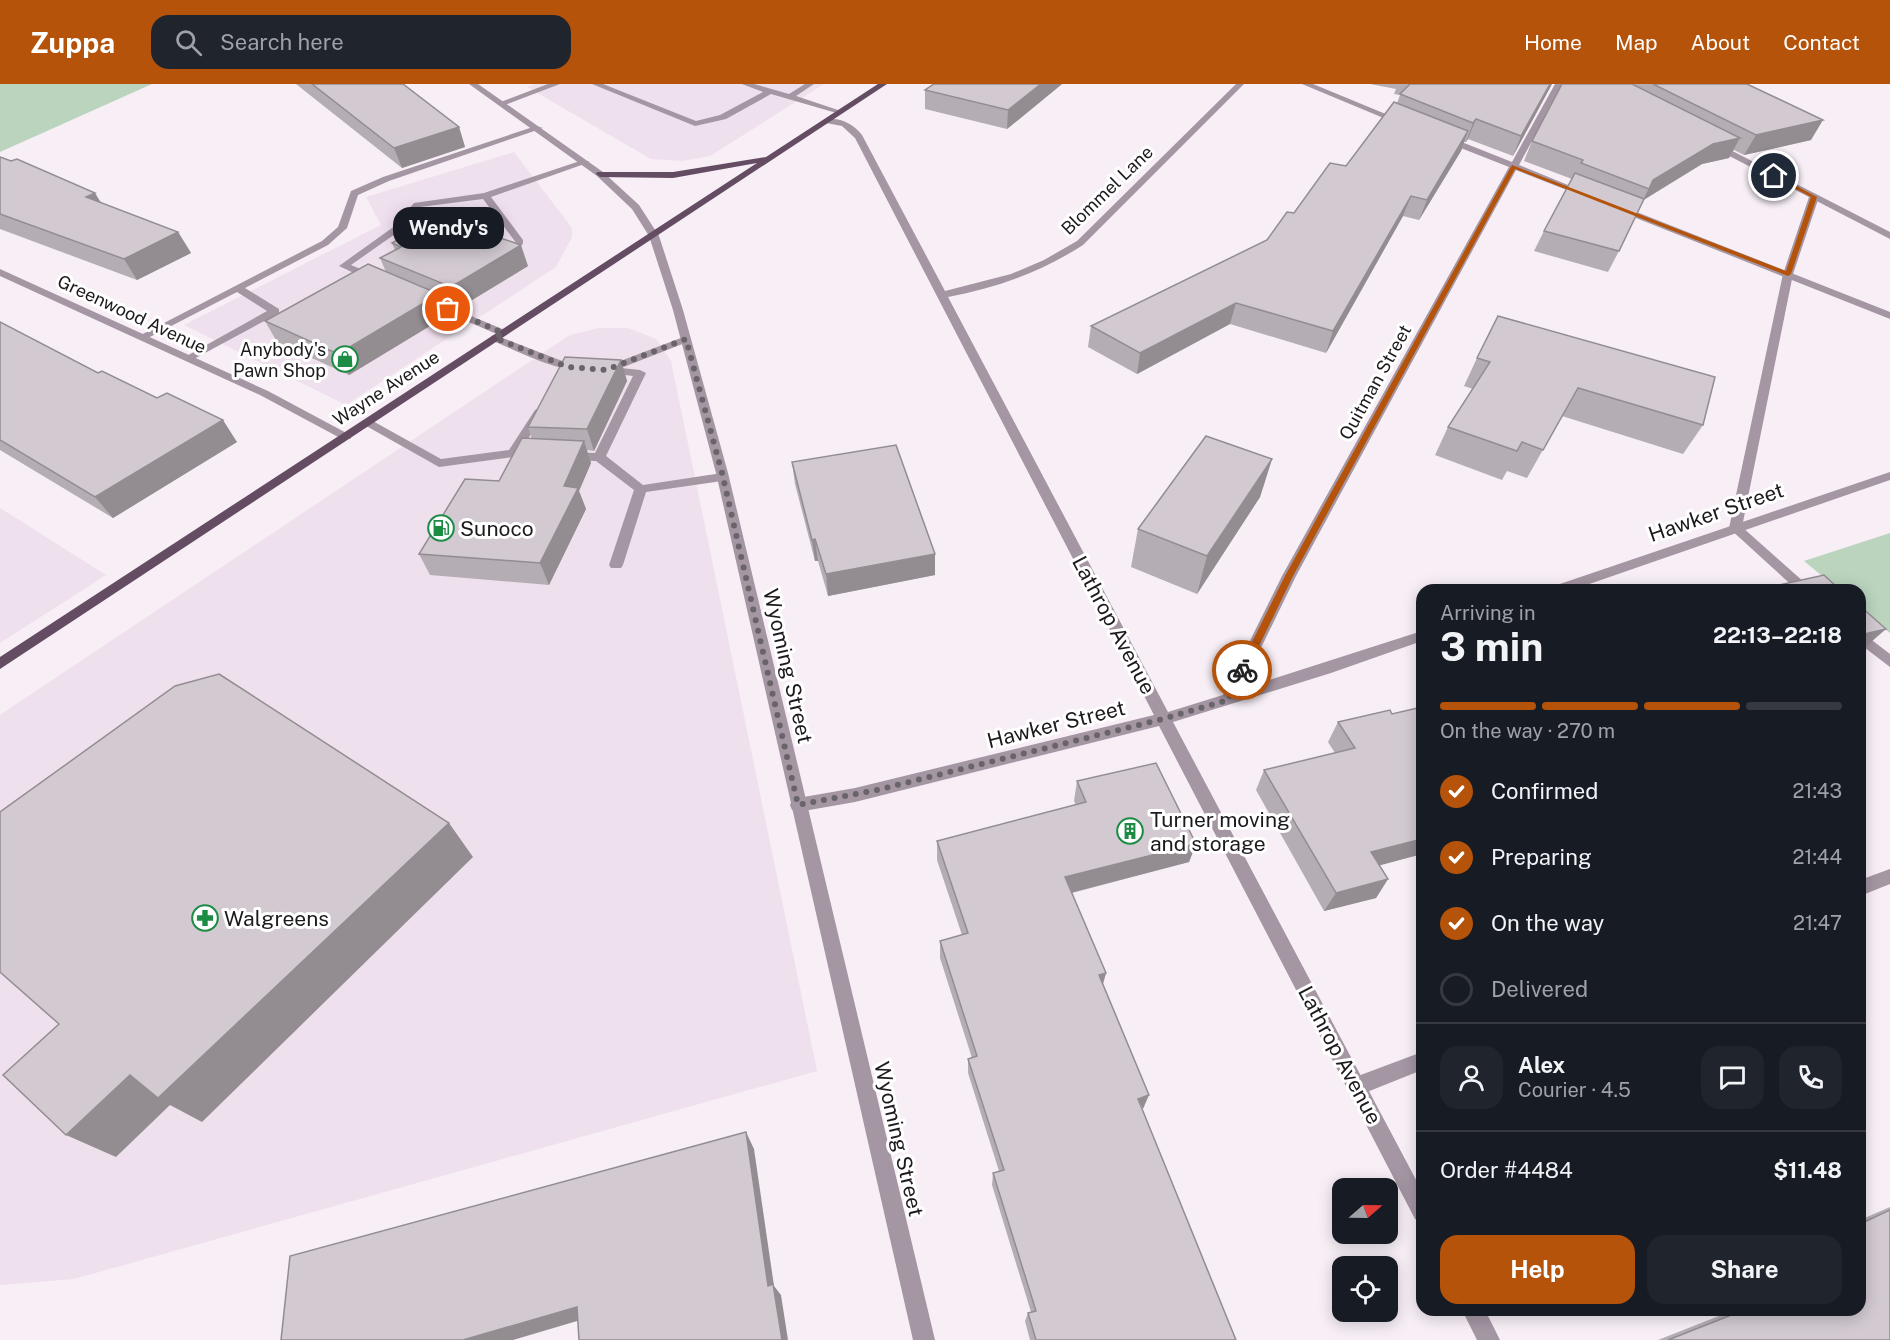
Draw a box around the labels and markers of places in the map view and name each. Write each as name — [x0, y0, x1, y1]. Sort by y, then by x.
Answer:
pin — [1748, 150, 1799, 201]
callout: Wendy's — [392, 207, 504, 249]
pin — [422, 283, 473, 334]
place label: Anybody's Pawn Shop — [233, 339, 326, 381]
shop icon: Anybody's Pawn Shop — [330, 344, 360, 374]
fuel station icon: Sunoco — [426, 513, 456, 543]
place label: Sunoco — [460, 516, 534, 541]
place label: Turner moving and storage — [1150, 807, 1290, 856]
building icon: Turner moving and storage — [1115, 816, 1145, 846]
pharmacy icon: Walgreens — [190, 903, 220, 933]
place label: Walgreens — [224, 906, 329, 931]

